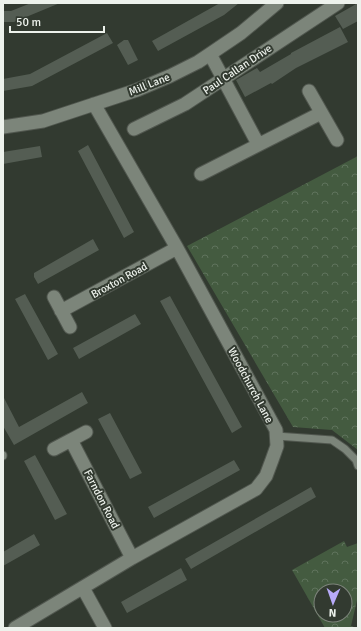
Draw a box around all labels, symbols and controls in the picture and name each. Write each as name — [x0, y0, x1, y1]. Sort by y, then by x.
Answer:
scale bar — [10, 8, 104, 34]
text: 50 m — [16, 15, 41, 30]
street label: Paul Callan Drive — [200, 42, 274, 97]
street label: Mill Lane — [127, 70, 172, 99]
street label: Broxton Road — [89, 260, 150, 301]
street label: Woodchurch Lane — [225, 345, 276, 425]
street label: Farndon Road — [81, 468, 122, 531]
north arrow — [313, 583, 353, 623]
text: N — [329, 606, 337, 619]

